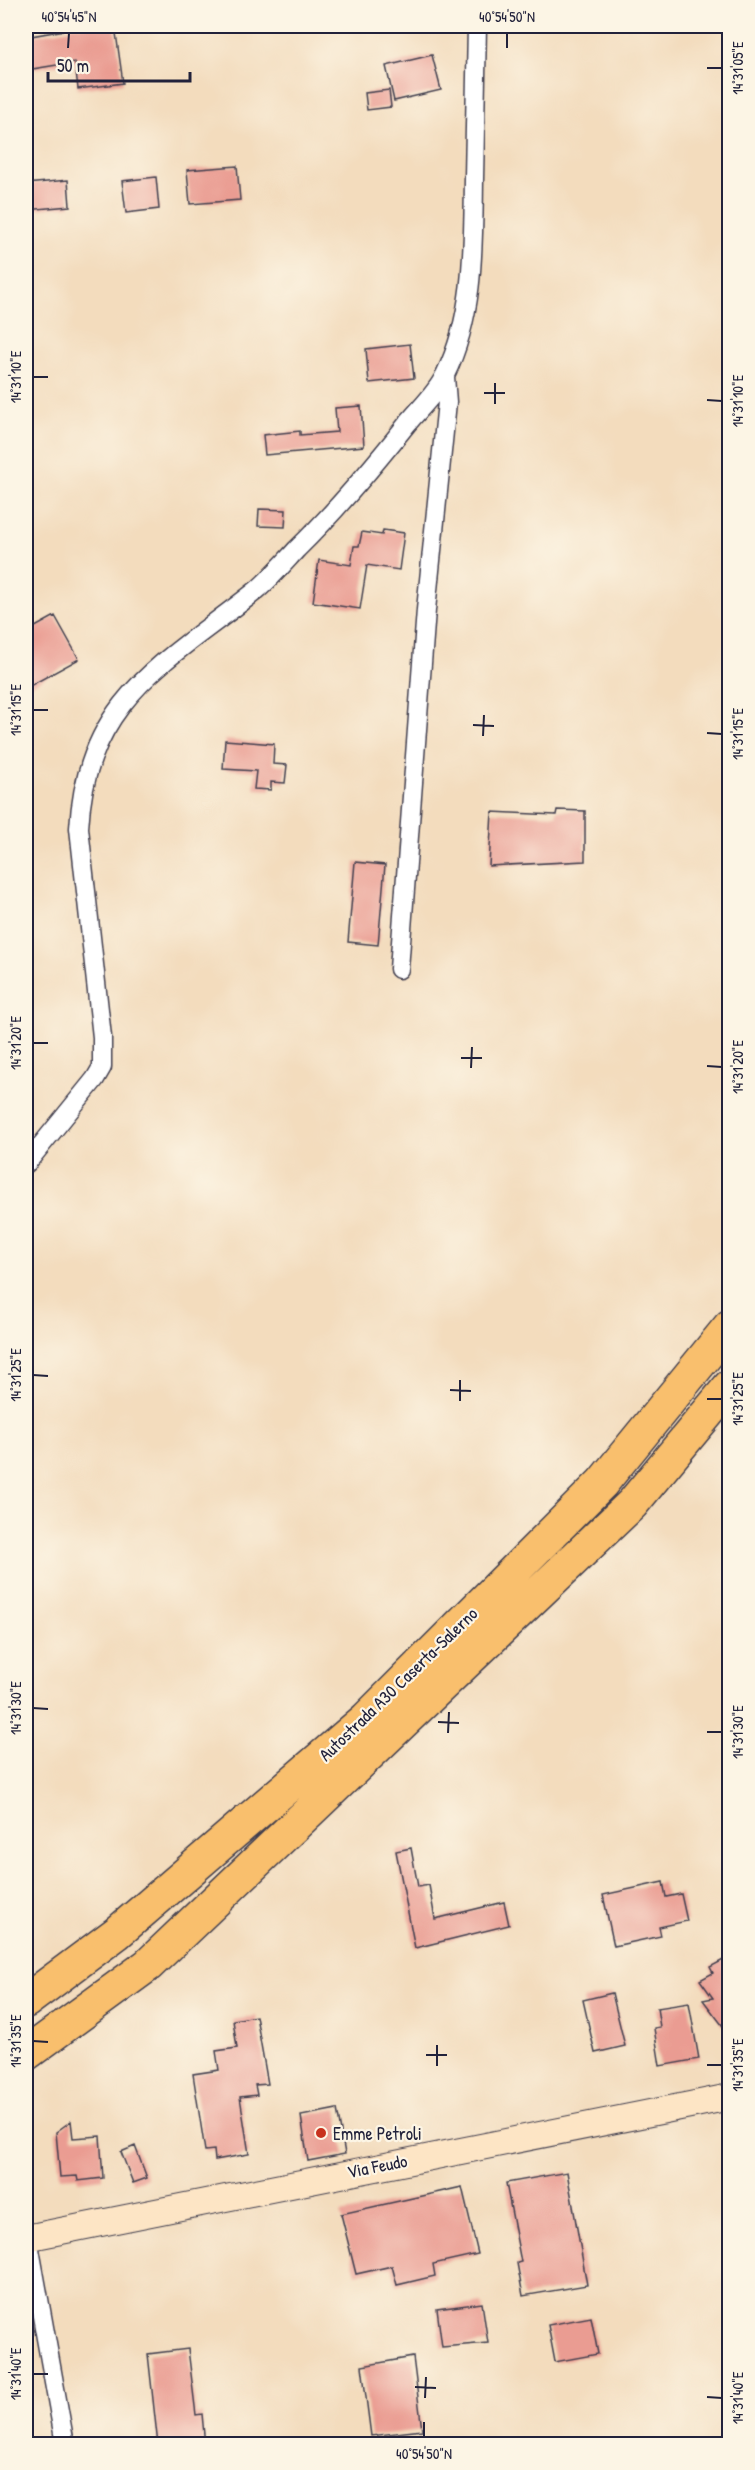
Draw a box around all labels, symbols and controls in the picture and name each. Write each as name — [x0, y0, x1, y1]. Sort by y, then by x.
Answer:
text: 40°54'45"N — [42, 6, 96, 27]
text: 40°54'50"N — [479, 6, 535, 27]
text: 14°31'05"E — [727, 41, 748, 95]
scale bar — [48, 45, 190, 83]
text: 50 m — [57, 53, 89, 78]
text: 14°31'10"E — [5, 350, 26, 403]
text: 14°31'10"E — [727, 374, 748, 427]
text: 14°31'15"E — [5, 684, 26, 736]
text: 14°31'15"E — [727, 708, 748, 760]
text: 14°31'20"E — [5, 1016, 26, 1070]
text: 14°31'20"E — [727, 1040, 748, 1094]
text: 14°31'25"E — [5, 1348, 26, 1402]
text: 14°31'25"E — [727, 1372, 748, 1426]
street label: Autostrada A30 Caserta-Salerno — [313, 1601, 483, 1767]
text: 14°31'30"E — [5, 1681, 26, 1735]
text: 14°31'30"E — [727, 1705, 748, 1759]
text: 14°31'35"E — [5, 2014, 26, 2068]
text: 14°31'35"E — [727, 2038, 748, 2092]
place label: Emme Petroli — [333, 2121, 422, 2146]
marker: Emme Petroli — [314, 2126, 328, 2140]
street label: Via Feudo — [345, 2148, 409, 2184]
text: 14°31'40"E — [5, 2347, 26, 2400]
text: 14°31'40"E — [727, 2371, 748, 2424]
text: 40°54'50"N — [396, 2443, 452, 2464]

